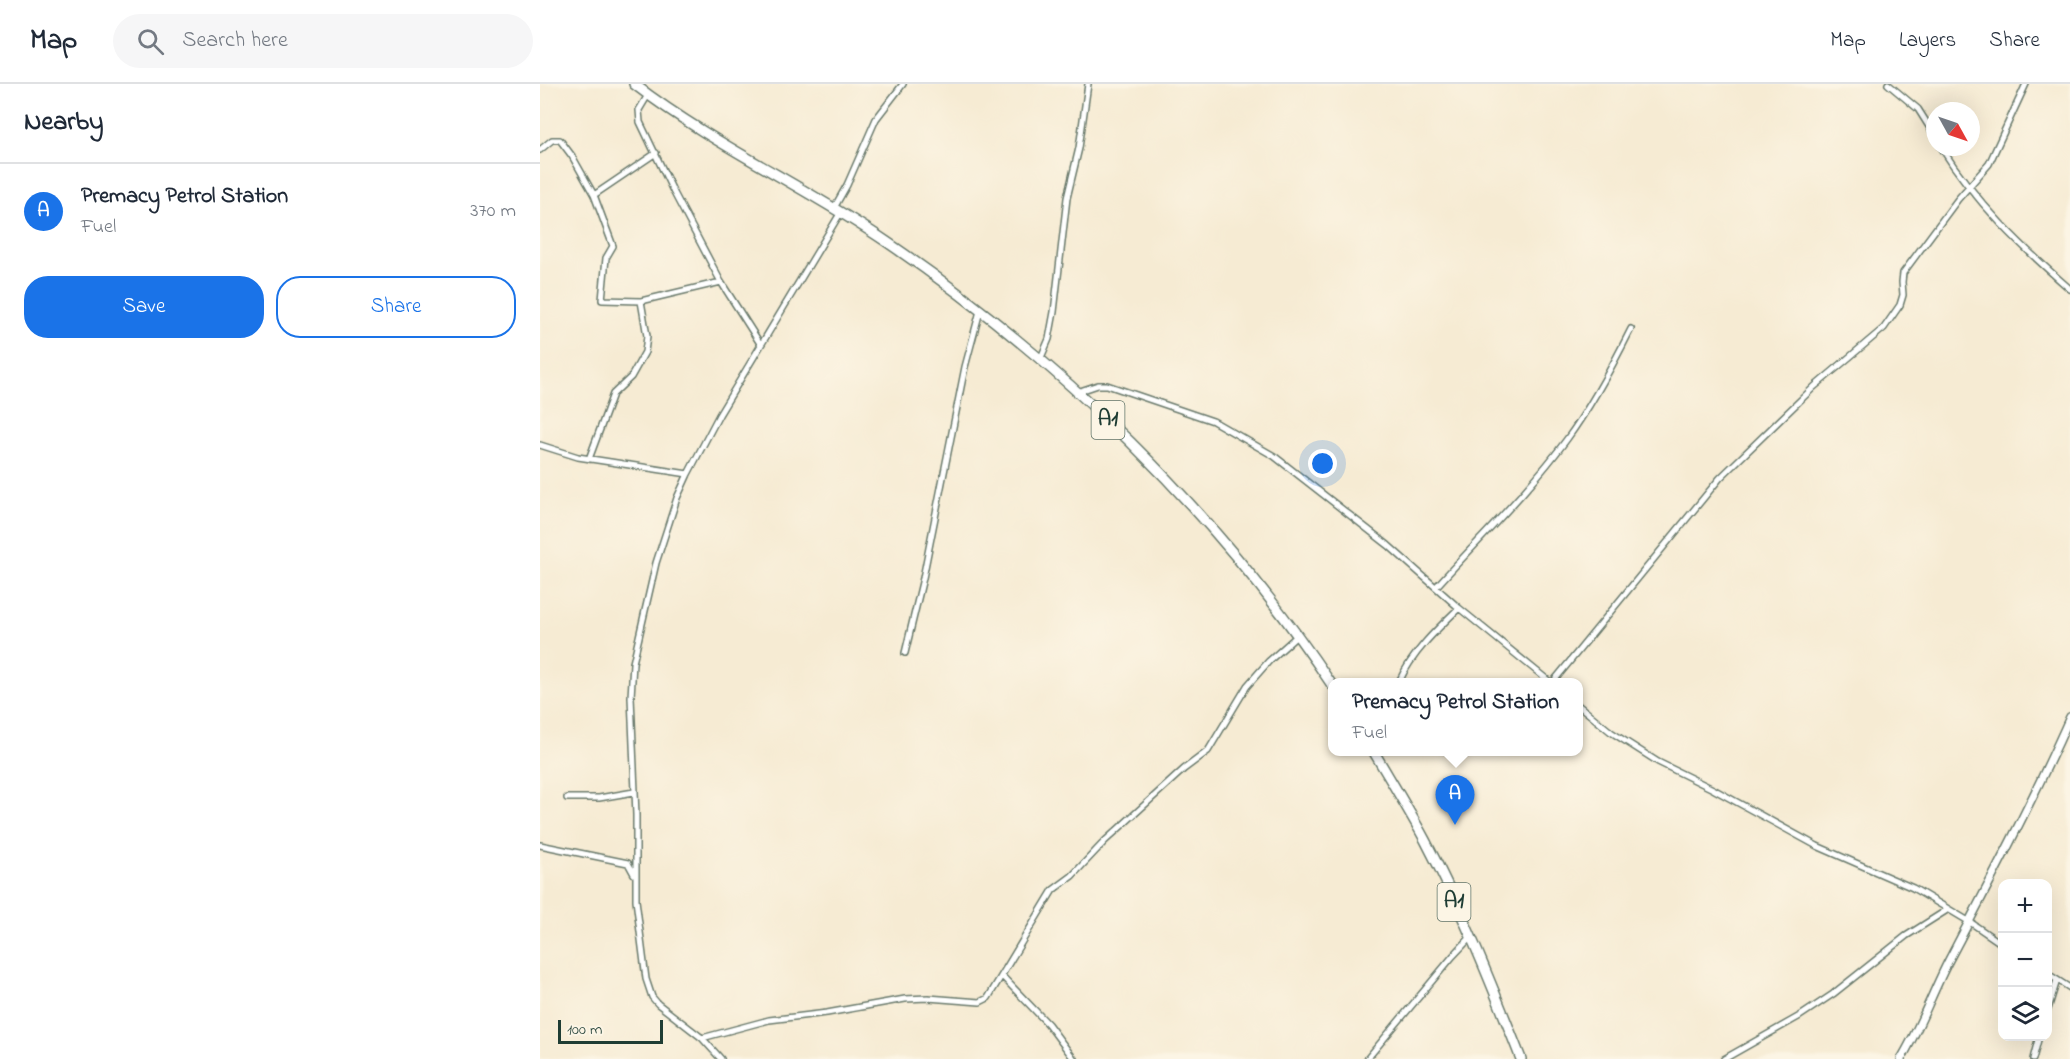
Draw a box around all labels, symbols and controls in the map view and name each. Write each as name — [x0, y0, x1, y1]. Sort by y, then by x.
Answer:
search box — [113, 14, 533, 68]
text: Map — [30, 21, 77, 62]
icon: search — [134, 25, 167, 58]
text: Search here — [182, 25, 288, 57]
text: Map — [1830, 26, 1866, 56]
text: Layers — [1899, 26, 1956, 56]
text: Share — [1989, 26, 2040, 56]
north arrow — [1926, 102, 1980, 156]
text: Nearby — [24, 104, 103, 142]
text: Premacy Petrol Station — [81, 181, 288, 213]
text: A — [37, 197, 50, 226]
text: 370 m — [470, 197, 516, 226]
text: Fuel — [81, 213, 116, 242]
button: Save — [24, 276, 264, 338]
button: Share — [276, 276, 516, 338]
road number: A1 — [1092, 401, 1124, 439]
your location — [1308, 449, 1337, 478]
popup — [1328, 678, 1583, 756]
text: Premacy Petrol Station — [1352, 687, 1559, 719]
text: Fuel — [1352, 719, 1387, 748]
pin: A — [1436, 776, 1474, 825]
map controls — [1998, 879, 2052, 1041]
button: + — [1998, 879, 2052, 933]
road number: A1 — [1438, 883, 1470, 921]
button: − — [1998, 933, 2052, 987]
button: layers — [1998, 987, 2052, 1041]
scale bar — [558, 1017, 663, 1044]
text: 100 m — [567, 1018, 602, 1042]

